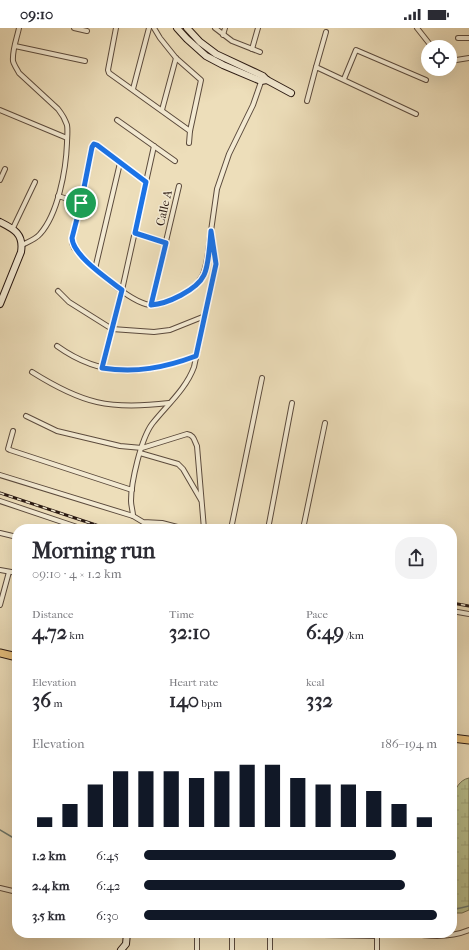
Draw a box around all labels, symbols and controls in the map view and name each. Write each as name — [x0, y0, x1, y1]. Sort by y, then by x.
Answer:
text: 09:10 — [20, 5, 53, 23]
map controls — [421, 40, 457, 76]
button: locate — [421, 40, 457, 76]
pin — [64, 186, 98, 220]
street label: Calle A — [153, 188, 175, 227]
icon: arrive — [70, 192, 92, 214]
button: share — [395, 537, 437, 579]
text: Morning run — [32, 538, 155, 564]
text: 09:10 · 4 × 1.2 km — [32, 566, 121, 581]
text: Distance — [32, 608, 73, 621]
text: Time — [169, 608, 194, 621]
text: Pace — [306, 608, 328, 621]
text: 4.72 — [32, 621, 67, 644]
text: 32:10 — [169, 621, 210, 644]
text: 6:49 — [306, 621, 344, 644]
text: km — [67, 629, 84, 642]
text: /km — [344, 629, 364, 642]
text: Elevation — [32, 676, 76, 689]
text: Heart rate — [169, 676, 218, 689]
text: kcal — [306, 676, 325, 689]
text: 36 — [32, 689, 51, 712]
text: 140 — [169, 689, 199, 712]
text: 332 — [306, 689, 333, 712]
text: m — [51, 697, 63, 710]
text: bpm — [199, 697, 222, 710]
text: Elevation — [32, 736, 85, 751]
text: 186–194 m — [381, 736, 437, 751]
text: 1.2 km — [32, 848, 66, 863]
text: 6:45 — [96, 848, 119, 863]
text: 2.4 km — [32, 878, 69, 893]
text: 6:42 — [96, 878, 121, 893]
text: 3.5 km — [32, 908, 65, 923]
text: 6:30 — [96, 908, 119, 923]

